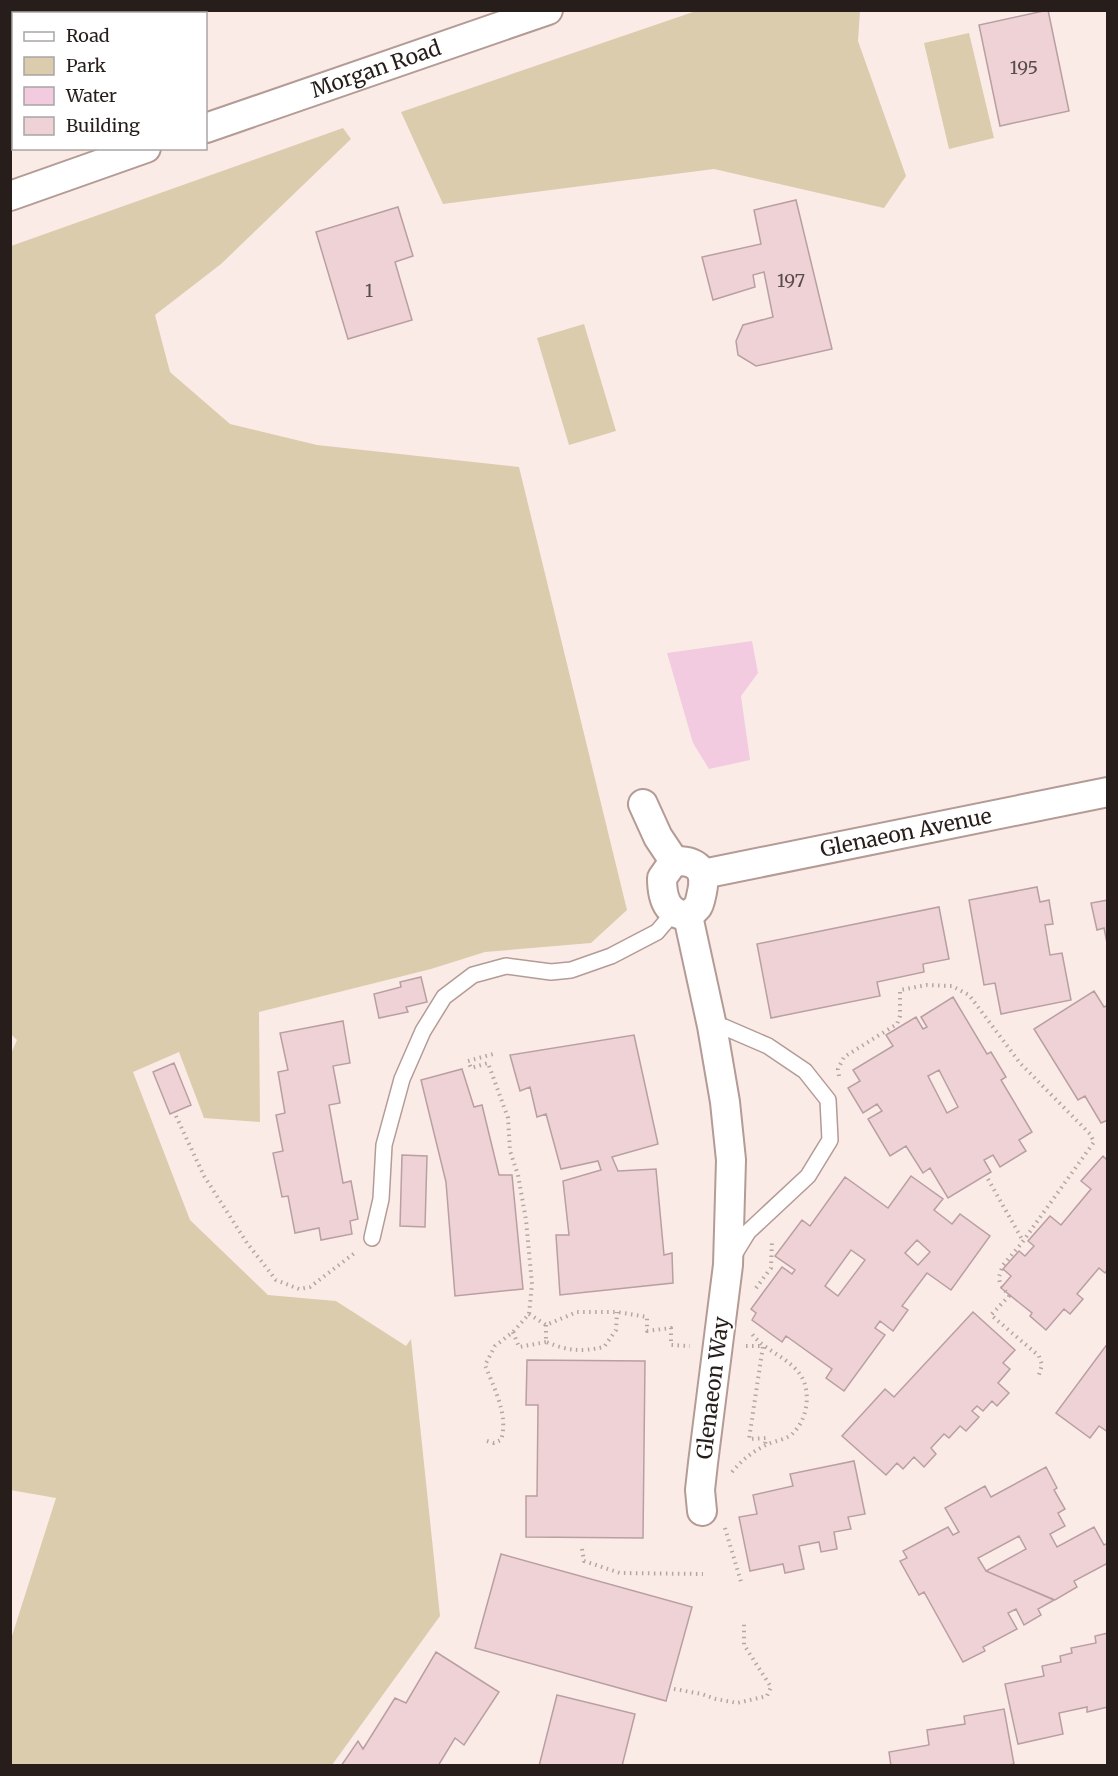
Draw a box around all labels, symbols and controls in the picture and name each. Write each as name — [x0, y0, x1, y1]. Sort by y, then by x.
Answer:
legend — [12, 12, 207, 150]
text: Road — [66, 24, 110, 47]
street label: Morgan Road — [307, 34, 445, 104]
text: Park — [66, 54, 107, 77]
house number: 195 — [1010, 56, 1038, 79]
text: Water — [65, 84, 117, 107]
text: Building — [66, 114, 140, 137]
house number: 197 — [777, 269, 805, 292]
house number: 1 — [365, 279, 373, 302]
street label: Glenaeon Avenue — [818, 802, 994, 863]
street label: Glenaeon Way — [690, 1314, 735, 1461]

